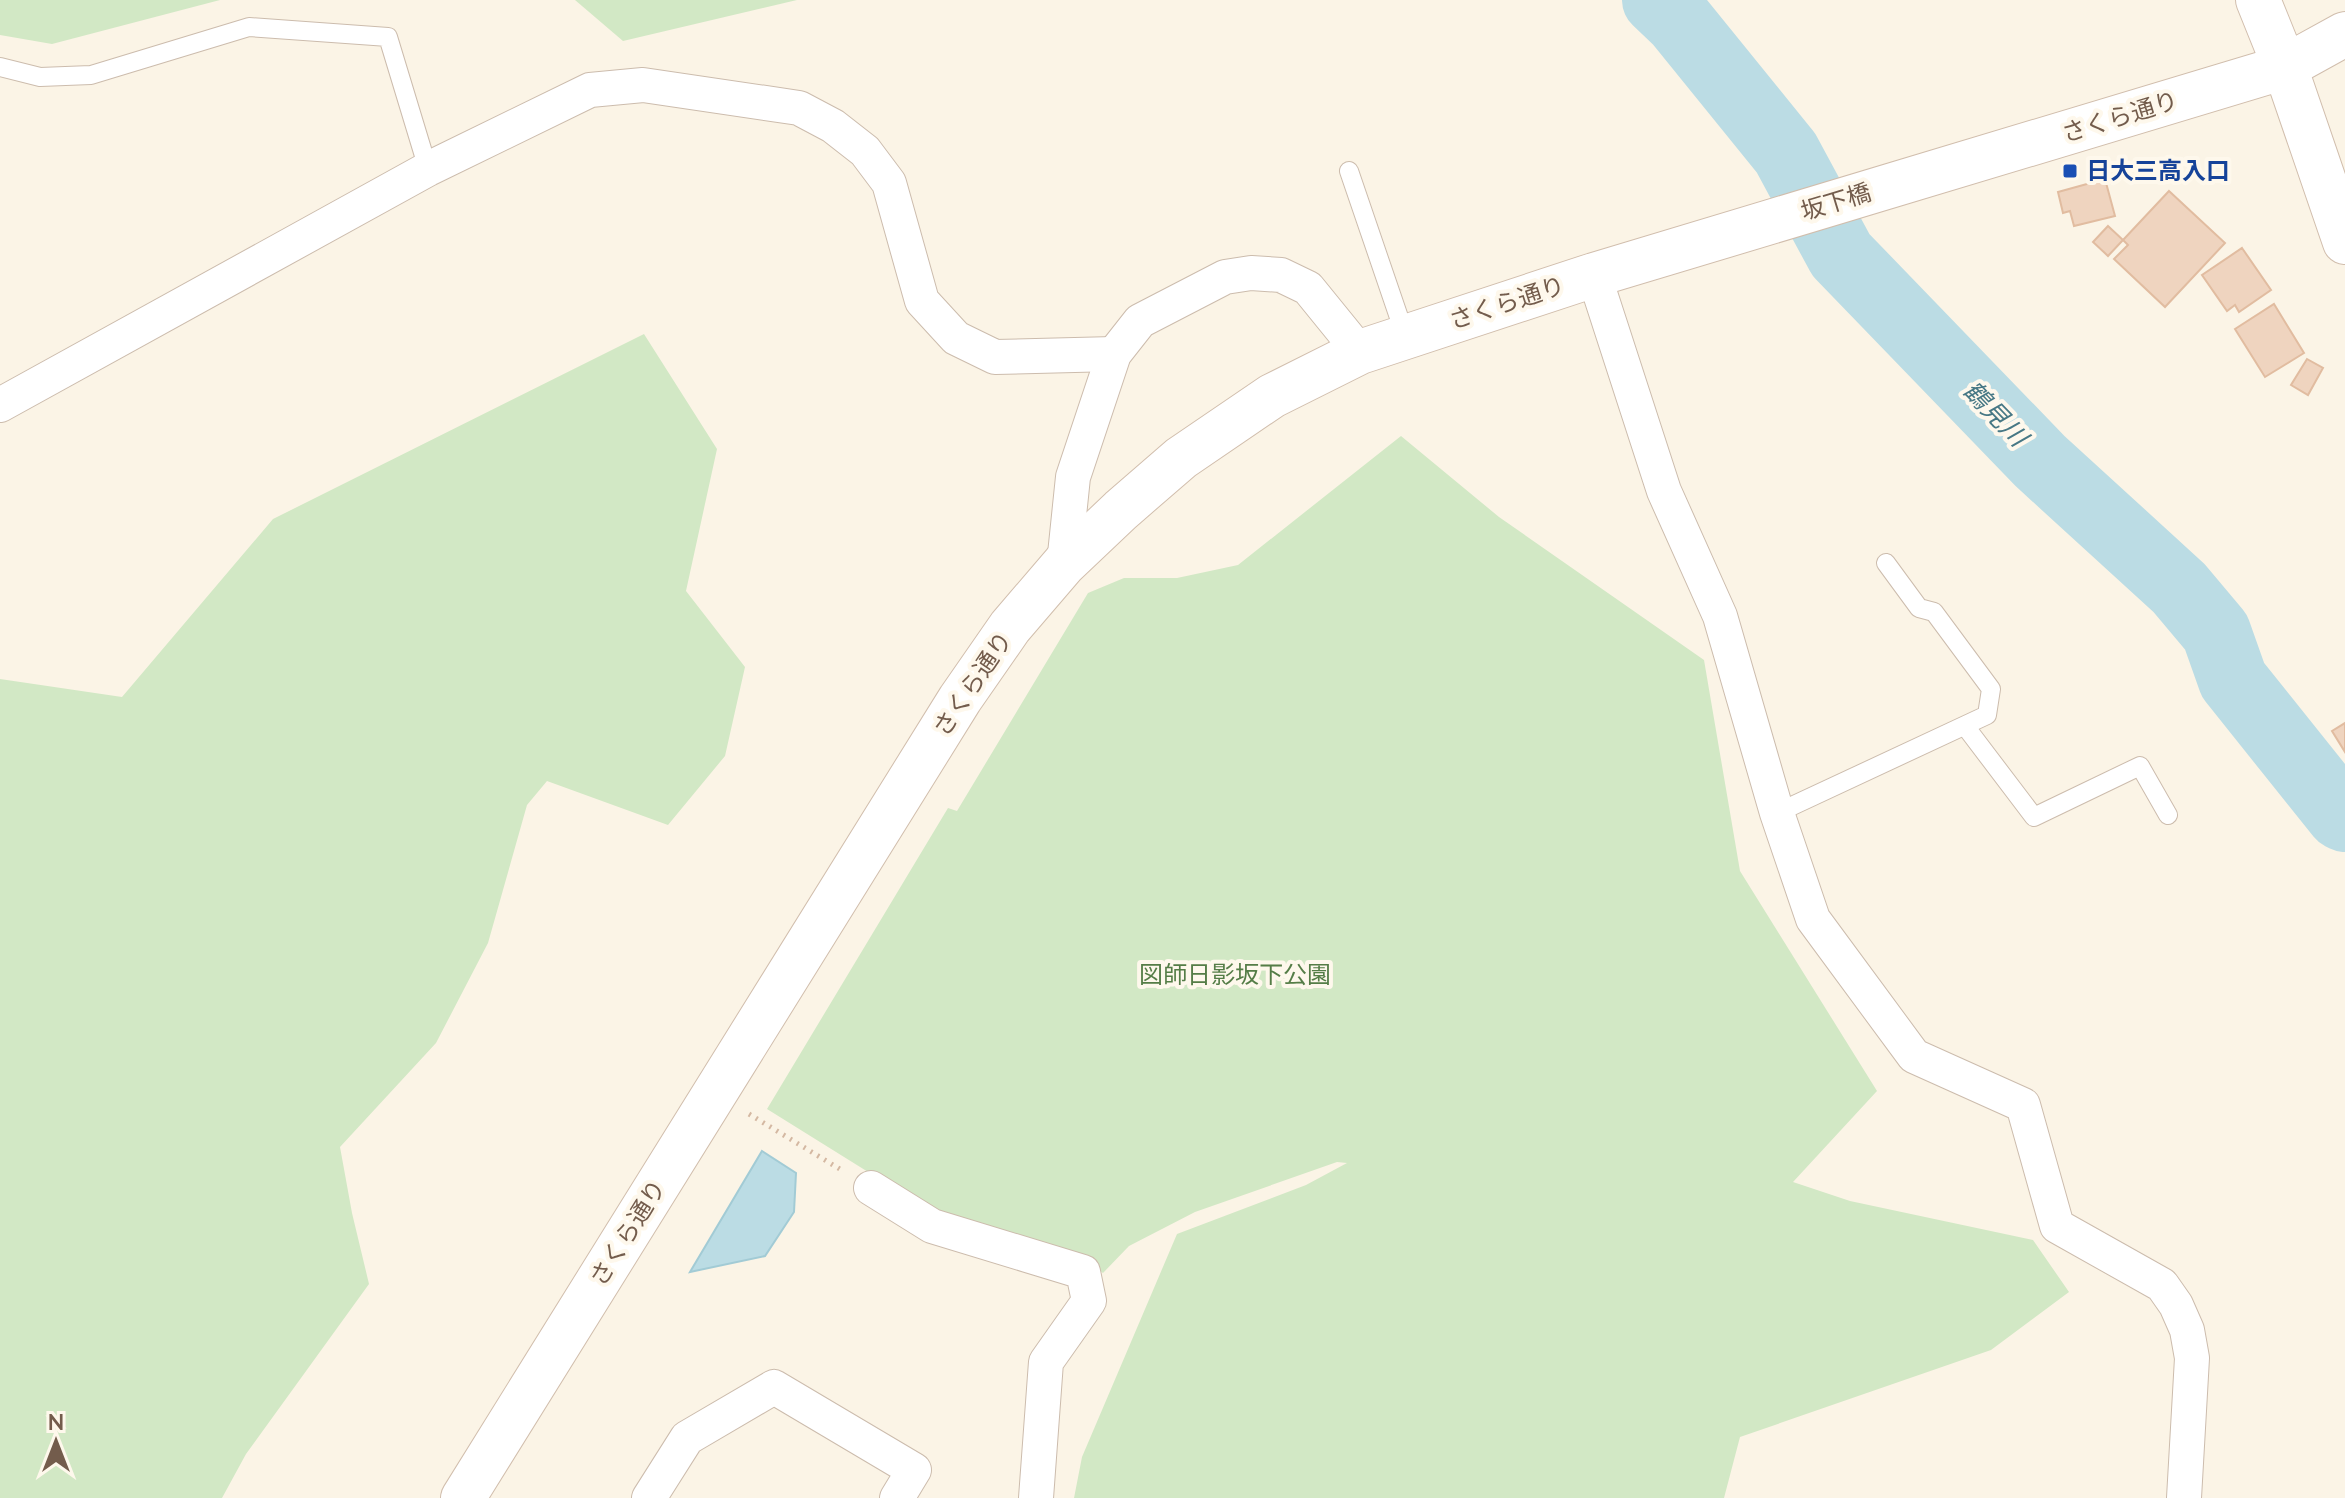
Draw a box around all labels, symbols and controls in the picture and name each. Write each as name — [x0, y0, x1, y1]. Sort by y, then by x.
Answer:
street label: さくら通り — [2058, 84, 2182, 150]
place label: 日大三高入口 — [2086, 155, 2230, 187]
marker: 日大三高入口 — [2061, 162, 2079, 180]
street label: 坂下橋 — [1797, 176, 1875, 228]
street label: さくら通り — [1445, 269, 1569, 337]
water label: 鶴見川 — [1955, 374, 2037, 456]
street label: さくら通り — [926, 625, 1020, 743]
park label: 図師日影坂下公園 — [1139, 959, 1331, 991]
street label: さくら通り — [583, 1174, 673, 1292]
north arrow — [16, 1402, 96, 1482]
text: N — [48, 1408, 64, 1438]

